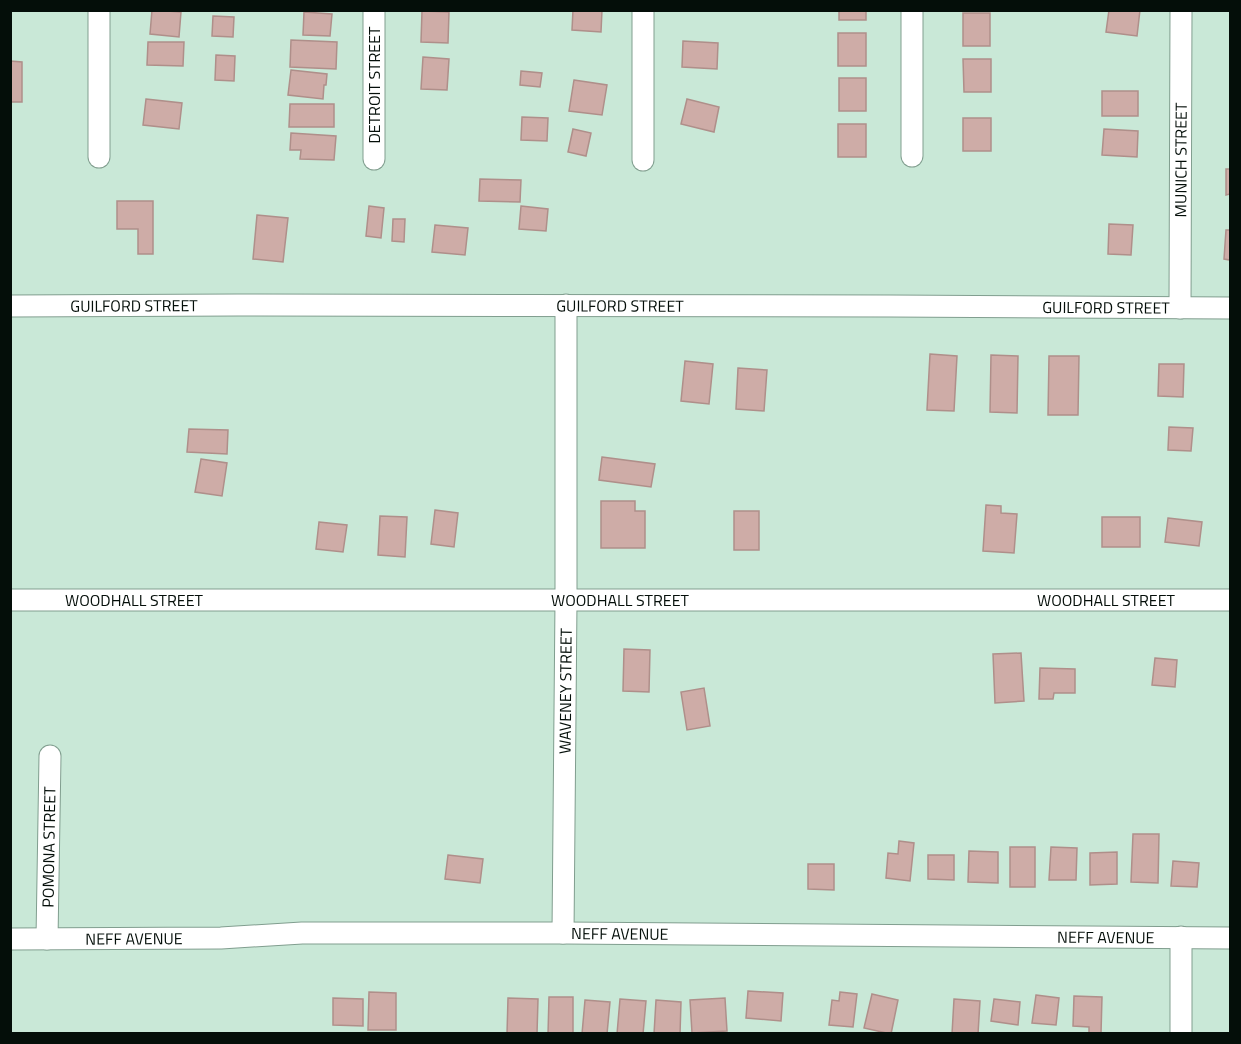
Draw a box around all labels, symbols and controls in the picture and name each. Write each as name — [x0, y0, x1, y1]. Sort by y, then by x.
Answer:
street label: DETROIT STREET — [362, 26, 386, 143]
street label: MUNICH STREET — [1168, 102, 1193, 217]
street label: GUILFORD STREET — [70, 293, 198, 318]
street label: GUILFORD STREET — [556, 293, 684, 318]
street label: GUILFORD STREET — [1042, 295, 1170, 320]
street label: WOODHALL STREET — [65, 588, 204, 612]
street label: WOODHALL STREET — [551, 588, 690, 612]
street label: WOODHALL STREET — [1037, 588, 1176, 612]
street label: WAVENEY STREET — [553, 627, 578, 754]
street label: POMONA STREET — [36, 786, 62, 908]
street label: NEFF AVENUE — [571, 921, 669, 946]
street label: NEFF AVENUE — [1057, 925, 1155, 949]
street label: NEFF AVENUE — [85, 926, 183, 951]

